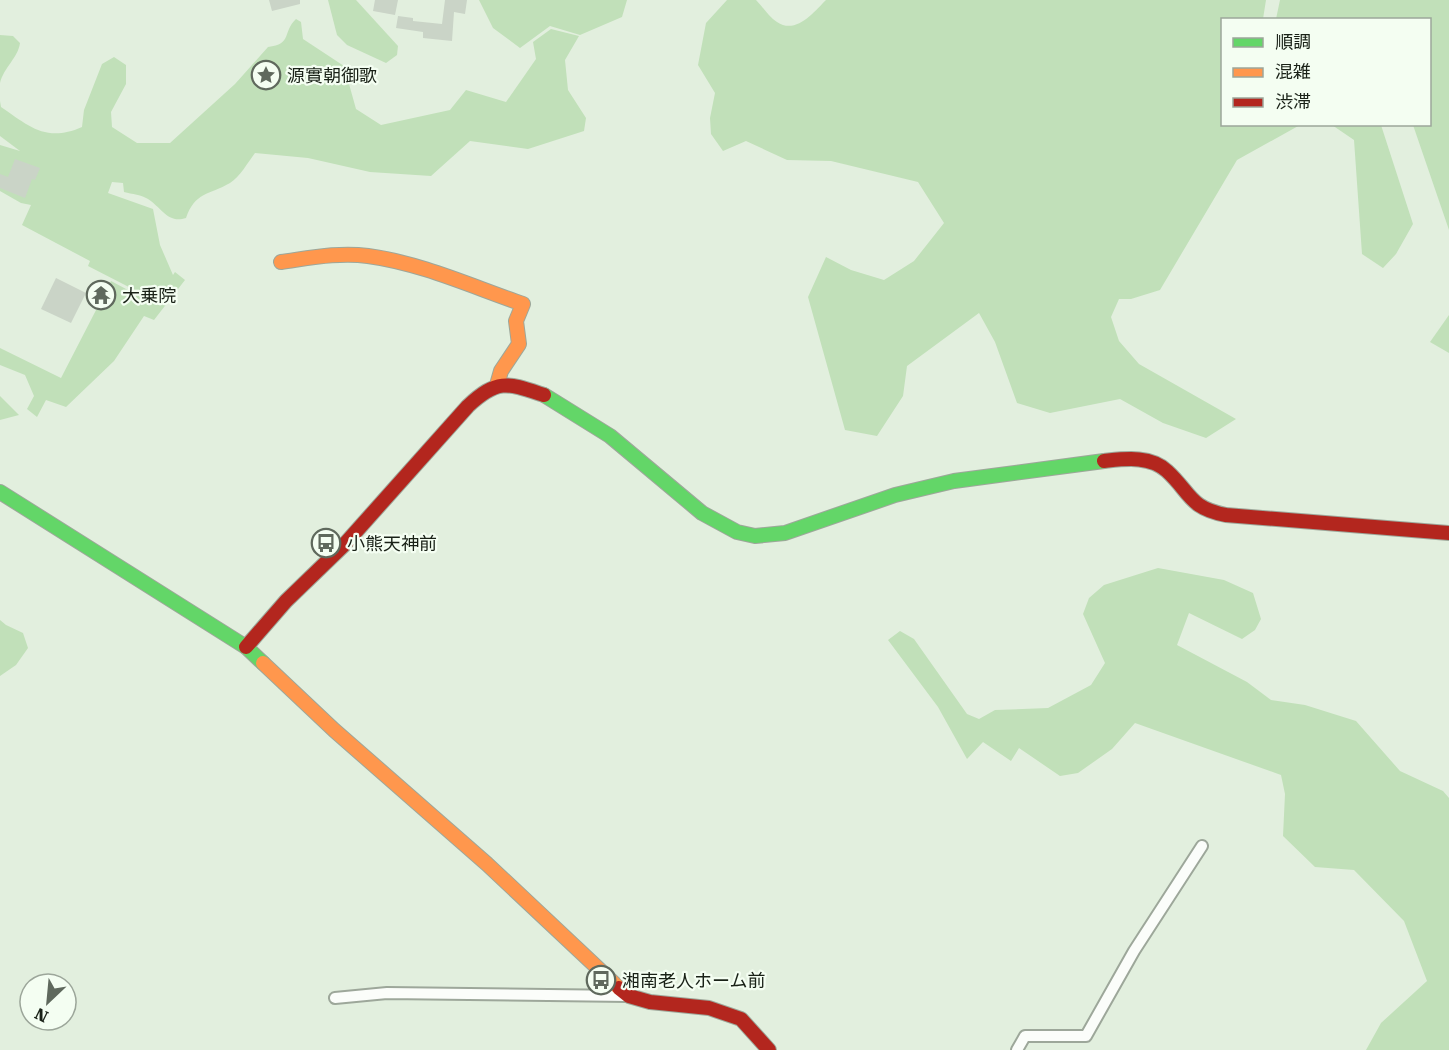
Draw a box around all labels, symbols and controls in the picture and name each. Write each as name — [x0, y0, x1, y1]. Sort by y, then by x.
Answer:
legend — [1221, 18, 1431, 126]
text: 順調 — [1275, 31, 1311, 52]
place icon: 源實朝御歌 — [250, 59, 282, 91]
text: 混雑 — [1275, 61, 1311, 82]
place label: 源實朝御歌 — [287, 65, 377, 86]
text: 渋滞 — [1275, 91, 1311, 112]
temple icon: 大乗院 — [85, 279, 117, 311]
place label: 大乗院 — [122, 285, 176, 306]
bus stop icon: 小熊天神前 — [310, 527, 342, 559]
place label: 小熊天神前 — [347, 533, 437, 554]
bus stop icon: 湘南老人ホーム前 — [585, 964, 617, 996]
place label: 湘南老人ホーム前 — [622, 970, 765, 991]
north arrow — [18, 972, 78, 1032]
text: N — [32, 1004, 51, 1026]

